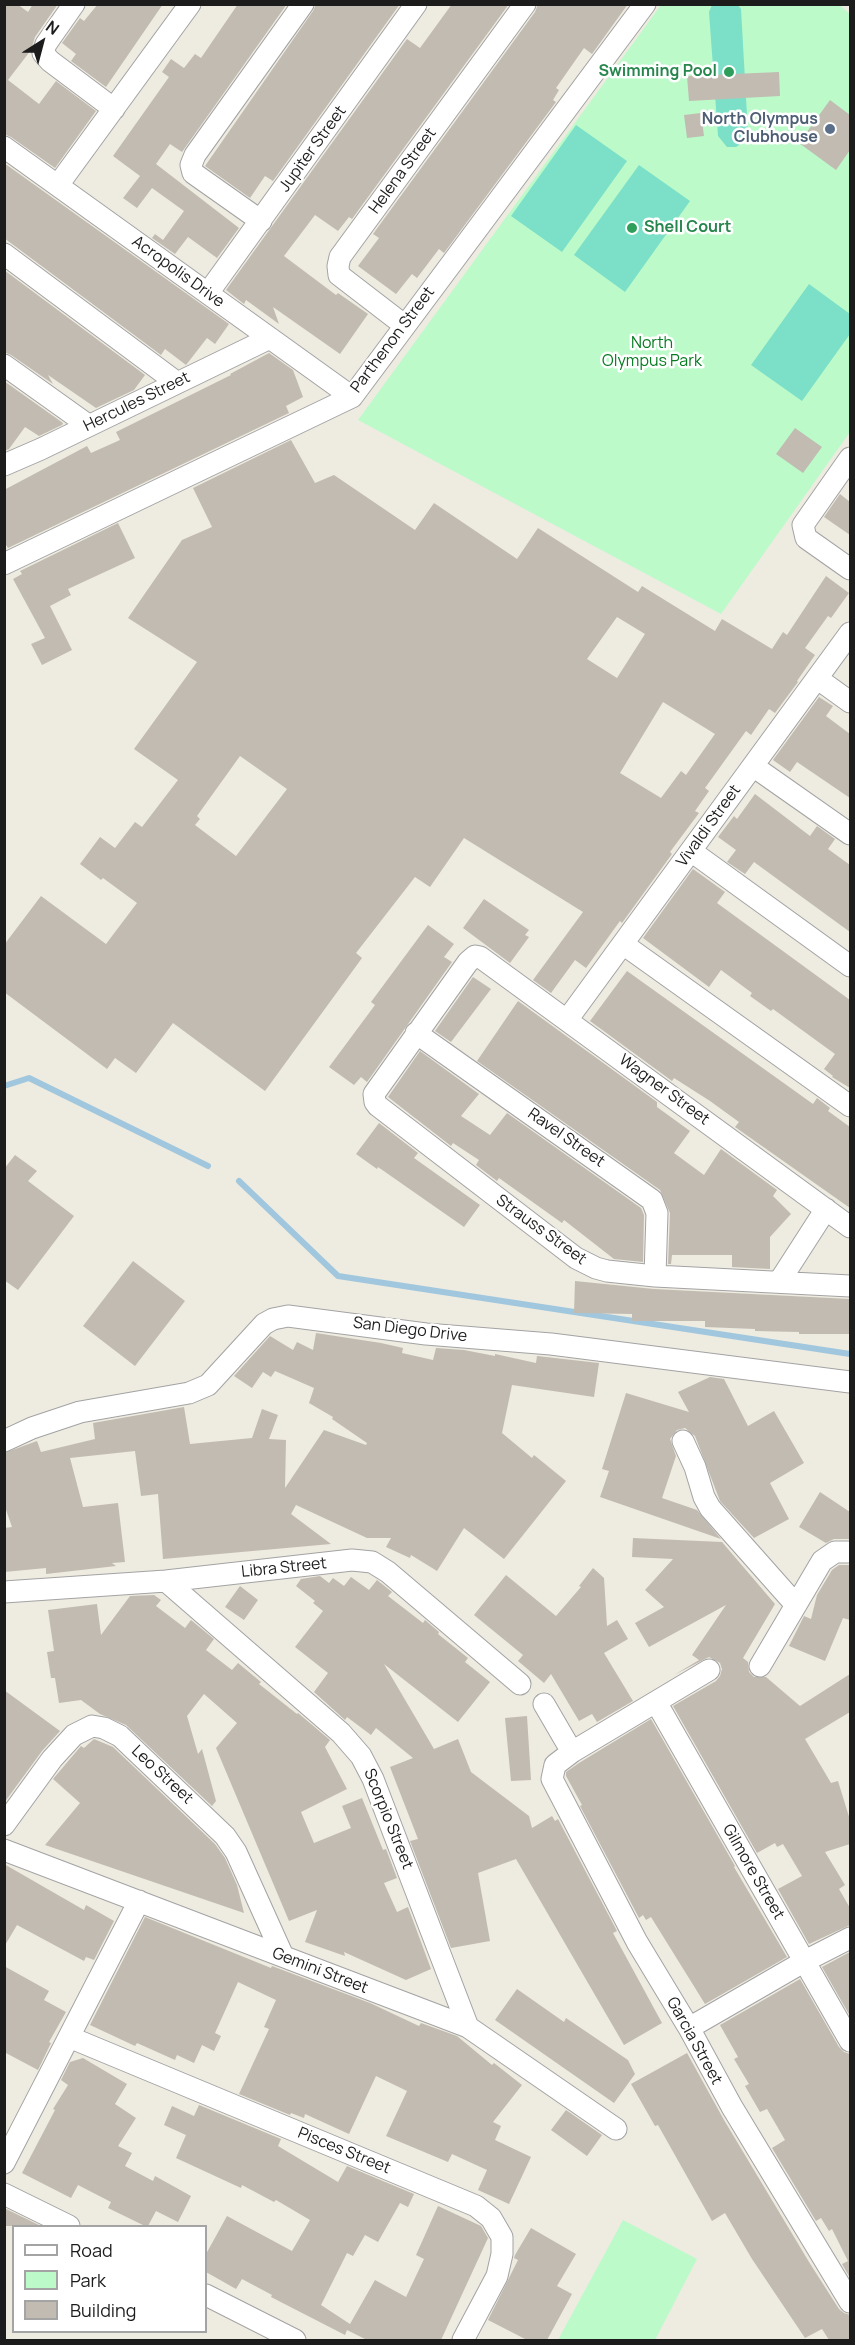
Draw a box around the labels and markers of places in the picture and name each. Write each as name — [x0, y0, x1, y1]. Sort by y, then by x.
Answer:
place label: Swimming Pool — [598, 62, 717, 82]
marker: Swimming Pool — [722, 65, 736, 79]
place label: North Olympus Clubhouse — [702, 110, 818, 148]
marker: North Olympus Clubhouse — [823, 122, 837, 136]
place label: Shell Court — [644, 218, 731, 238]
marker: Shell Court — [625, 221, 639, 235]

